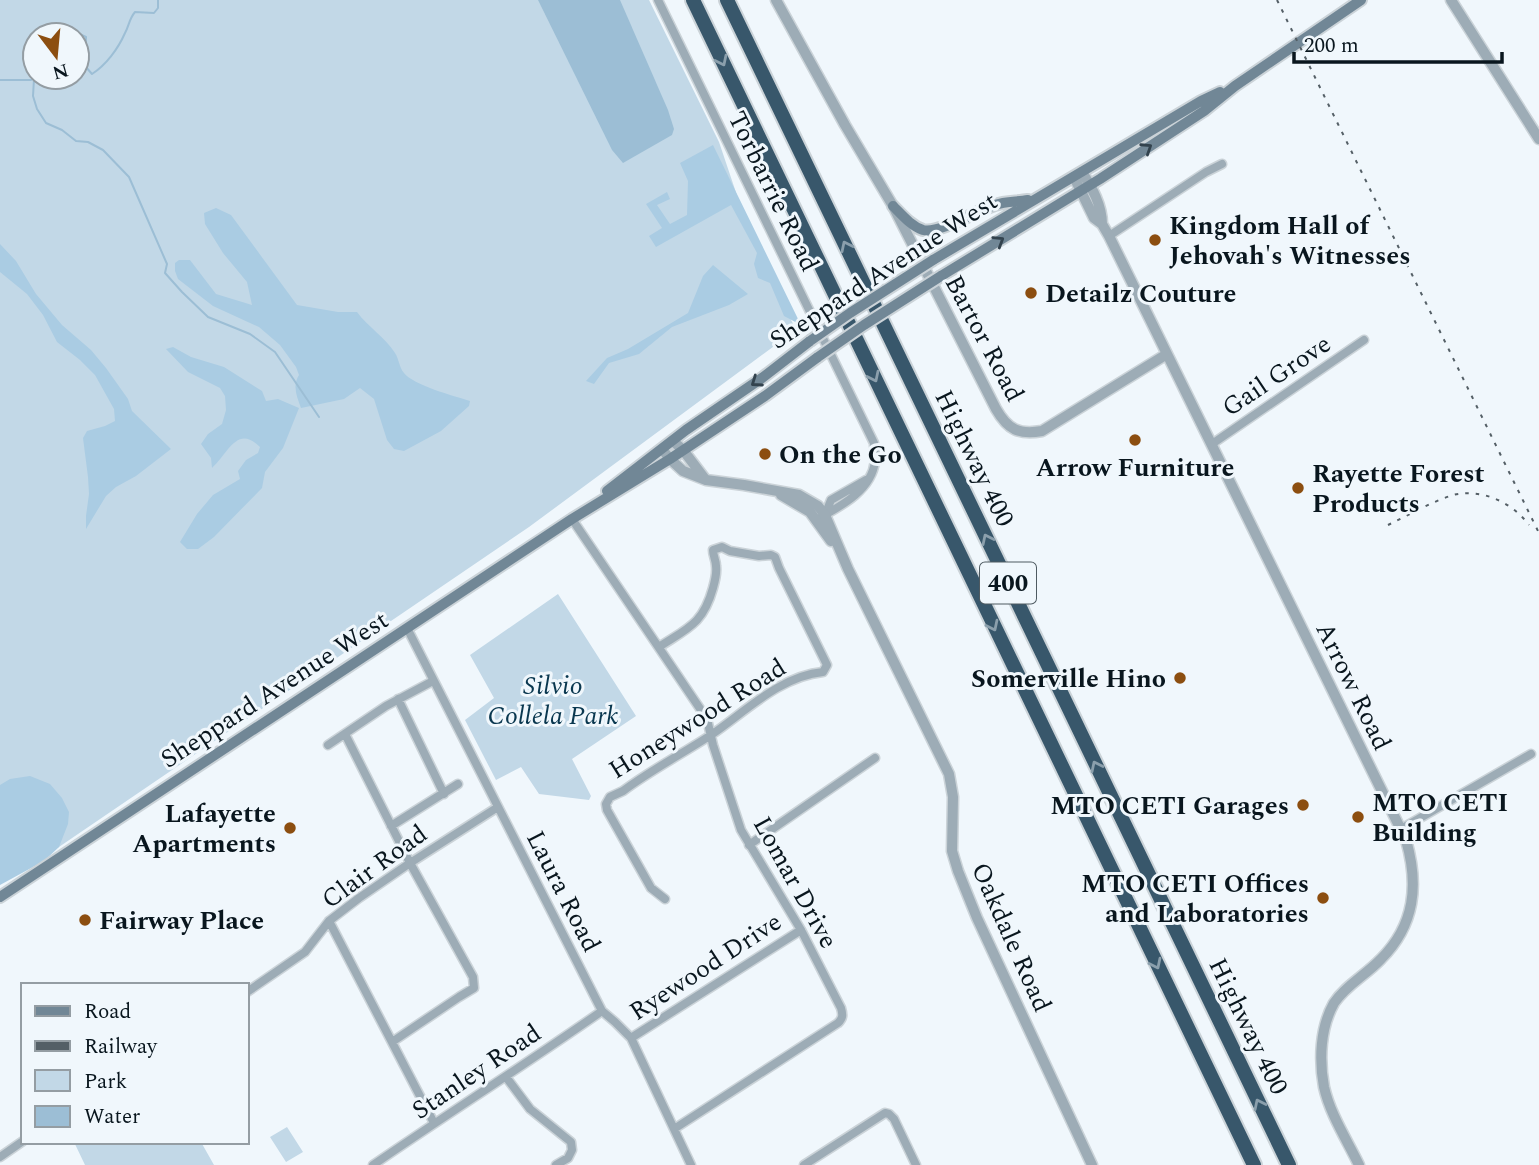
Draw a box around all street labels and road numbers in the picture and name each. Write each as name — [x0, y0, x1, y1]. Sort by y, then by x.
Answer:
street label: Torbarrie Road — [717, 104, 829, 279]
street label: Sheppard Avenue West — [761, 182, 1006, 360]
street label: Bartor Road — [934, 268, 1034, 409]
street label: Gail Grove — [1214, 324, 1339, 427]
street label: Highway 400 — [924, 383, 1025, 534]
road number: 400 — [980, 562, 1036, 604]
street label: Sheppard Avenue West — [152, 601, 397, 779]
street label: Arrow Road — [1305, 615, 1402, 758]
street label: Honeywood Road — [601, 648, 794, 790]
street label: Lomar Drive — [742, 809, 848, 956]
street label: Clair Road — [313, 815, 436, 919]
street label: Laura Road — [515, 824, 611, 959]
street label: Oakdale Road — [960, 856, 1062, 1019]
street label: Ryewood Drive — [621, 902, 790, 1031]
street label: Highway 400 — [1198, 951, 1299, 1102]
street label: Stanley Road — [404, 1014, 549, 1130]

